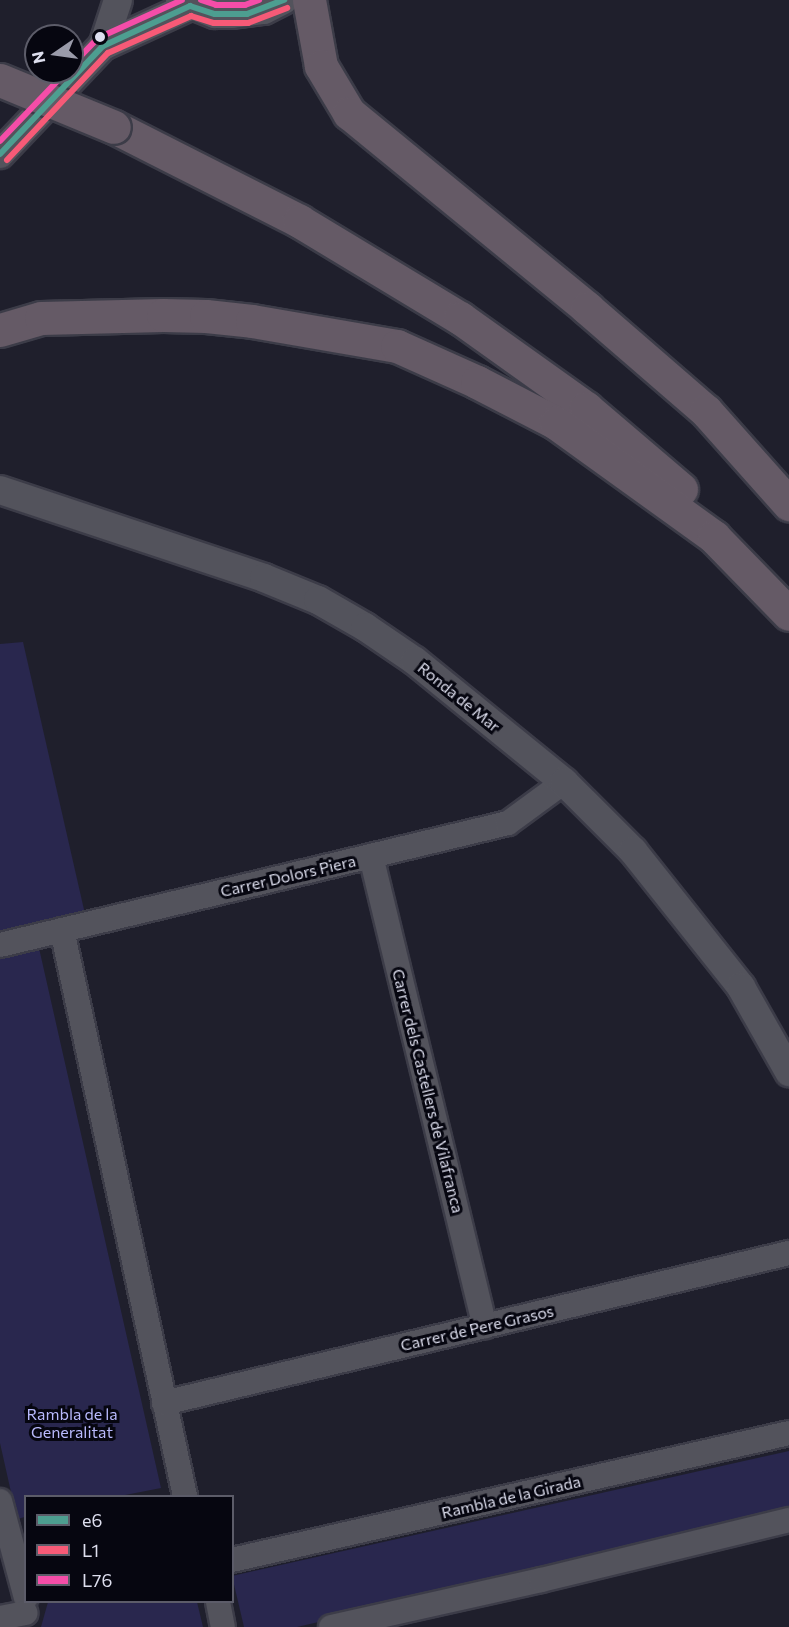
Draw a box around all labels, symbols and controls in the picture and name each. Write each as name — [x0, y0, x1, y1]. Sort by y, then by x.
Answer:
north arrow — [24, 24, 84, 84]
unlabelled marker — [94, 31, 106, 43]
text: N — [27, 50, 49, 66]
street label: Ronda de Mar — [414, 658, 504, 736]
street label: Carrer Dolors Piera — [218, 851, 358, 901]
street label: Carrer dels Castellers de Vilafranca — [388, 967, 468, 1215]
street label: Carrer de Pere Grasos — [399, 1301, 555, 1355]
park label: Rambla de la Generalitat — [26, 1404, 118, 1442]
street label: Rambla de la Girada — [440, 1472, 582, 1522]
legend — [24, 1495, 234, 1603]
text: e6 — [82, 1509, 102, 1531]
text: L1 — [82, 1539, 99, 1561]
text: L76 — [82, 1569, 112, 1591]

